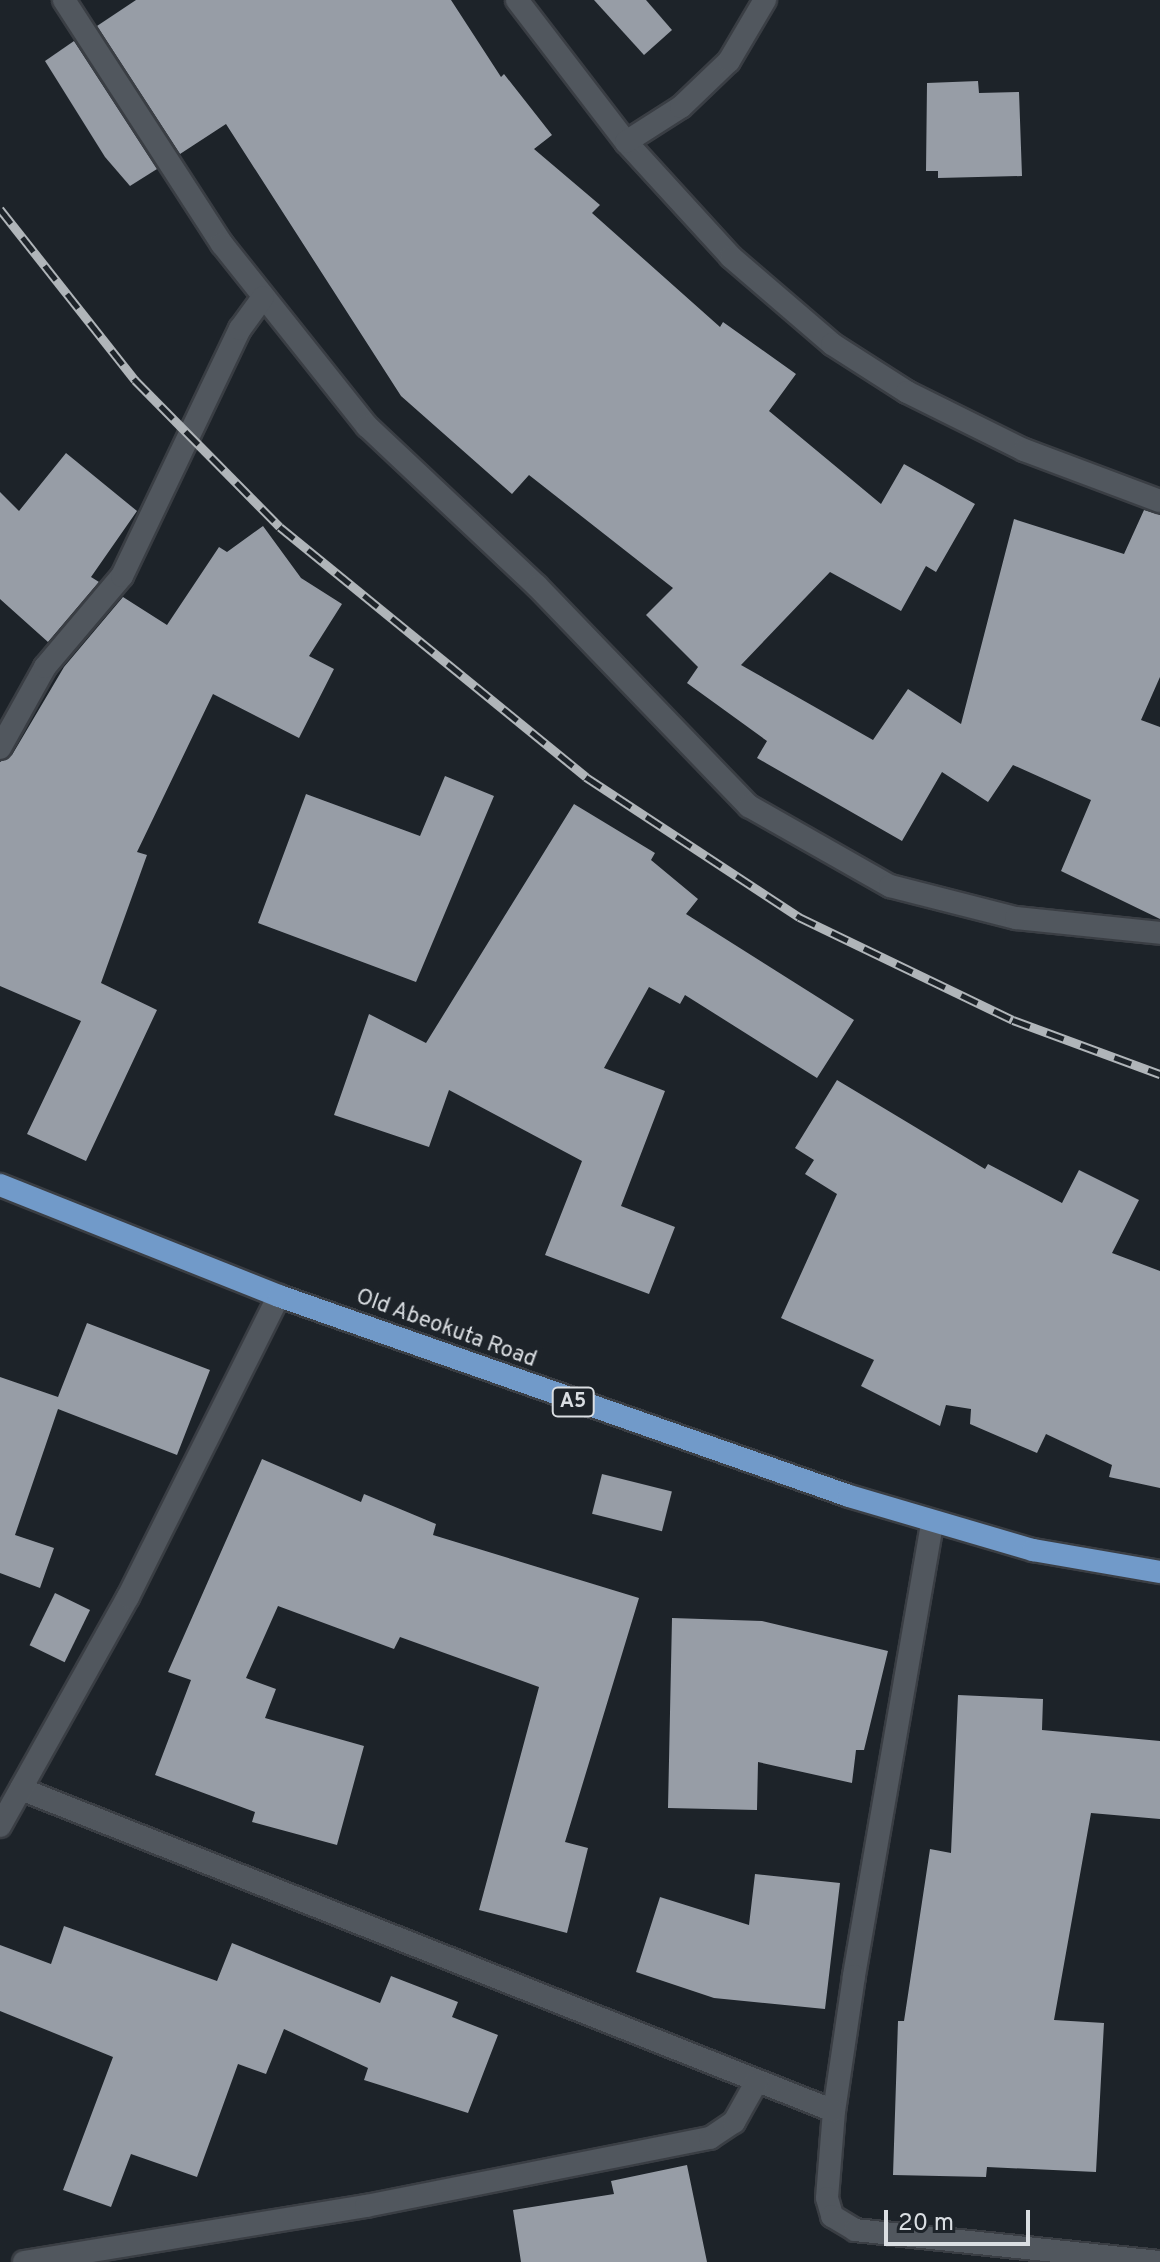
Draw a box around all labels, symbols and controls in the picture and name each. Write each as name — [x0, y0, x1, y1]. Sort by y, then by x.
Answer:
street label: Old Abeokuta Road — [352, 1284, 540, 1374]
road number: A5 — [551, 1386, 595, 1418]
scale bar — [888, 2194, 1034, 2244]
text: 20 m — [898, 2209, 954, 2239]

